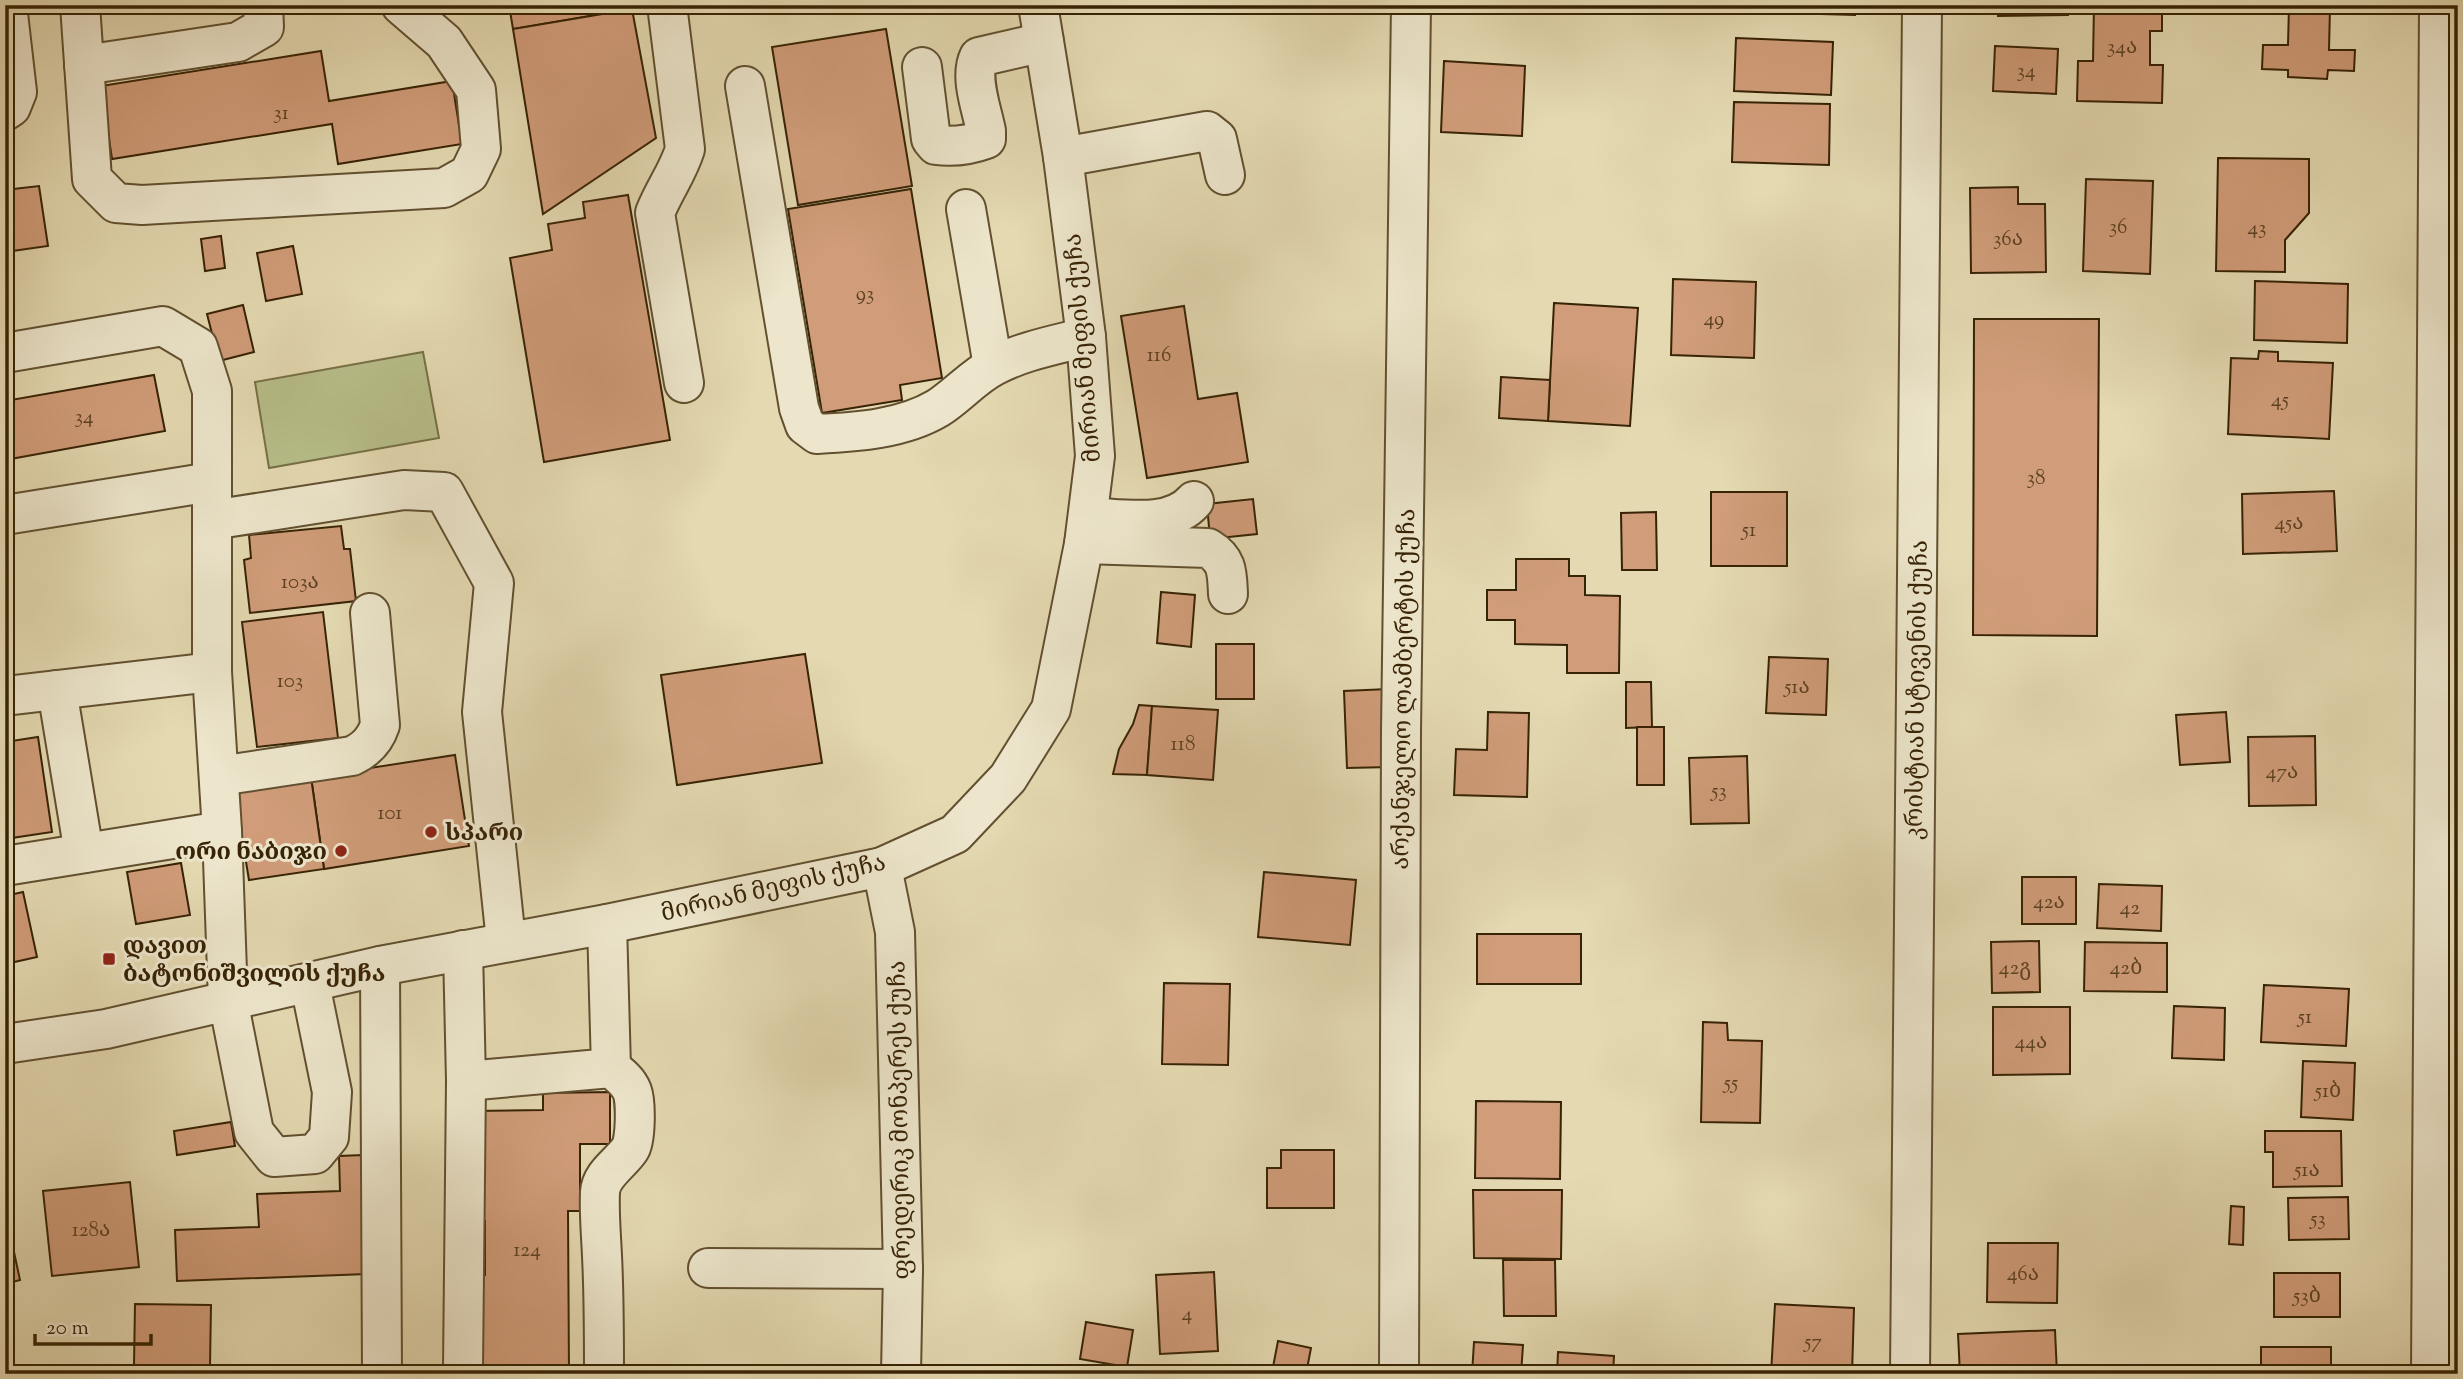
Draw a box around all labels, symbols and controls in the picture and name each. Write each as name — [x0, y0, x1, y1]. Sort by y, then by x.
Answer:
house number: 34ა — [2107, 33, 2137, 63]
house number: 34 — [2016, 57, 2036, 87]
house number: 31 — [273, 99, 289, 129]
house number: 36 — [2109, 213, 2127, 243]
house number: 43 — [2247, 214, 2267, 244]
house number: 36ა — [1993, 225, 2023, 255]
street label: მირიან მეფის ქუჩა — [1057, 232, 1111, 464]
house number: 93 — [856, 280, 874, 310]
house number: 49 — [1704, 305, 1724, 335]
house number: 116 — [1147, 341, 1171, 371]
house number: 45 — [2271, 386, 2289, 416]
house number: 34 — [74, 403, 94, 433]
house number: 38 — [2027, 464, 2045, 494]
street label: არქანჯელო ლამბერტის ქუჩა — [1385, 508, 1425, 870]
house number: 45ა — [2274, 509, 2304, 539]
house number: 51 — [1741, 516, 1756, 546]
street label: კრისტიან სტივენის ქუჩა — [1898, 540, 1938, 840]
house number: 103ა — [281, 568, 319, 598]
house number: 103 — [277, 667, 303, 697]
house number: 51ა — [1783, 673, 1810, 703]
house number: 118 — [1171, 730, 1195, 760]
house number: 47ა — [2266, 758, 2298, 788]
house number: 53 — [1710, 777, 1727, 807]
house number: 101 — [378, 799, 402, 829]
place label: სპარი — [445, 817, 523, 851]
marker: სპარი — [423, 824, 439, 840]
place label: ორი ნაბიჯი — [175, 836, 327, 870]
marker: ორი ნაბიჯი — [333, 843, 349, 859]
street label: მირიან მეფის ქუჩა — [658, 847, 889, 931]
house number: 42ა — [2033, 888, 2065, 918]
house number: 42 — [2120, 894, 2140, 924]
place label: დავით ბატონიშვილის ქუჩა — [123, 930, 386, 992]
marker: დავით ბატონიშვილის ქუჩა — [101, 951, 117, 967]
house number: 42გ — [1999, 954, 2031, 984]
house number: 42ბ — [2110, 954, 2142, 984]
street label: ფრედერიკ მონპერეს ქუჩა — [881, 960, 921, 1280]
house number: 51 — [2297, 1003, 2312, 1033]
house number: 44ა — [2015, 1028, 2047, 1058]
house number: 55 — [1723, 1069, 1738, 1099]
house number: 51ბ — [2314, 1077, 2341, 1107]
house number: 51ა — [2293, 1156, 2320, 1186]
house number: 53 — [2309, 1205, 2326, 1235]
house number: 128ა — [72, 1216, 110, 1246]
house number: 124 — [513, 1236, 541, 1266]
house number: 46ა — [2007, 1260, 2039, 1290]
house number: 53ბ — [2292, 1282, 2321, 1312]
house number: 4 — [1182, 1300, 1192, 1330]
scale bar — [35, 1302, 150, 1346]
text: 20 m — [46, 1314, 89, 1344]
house number: 57 — [1803, 1328, 1822, 1358]

